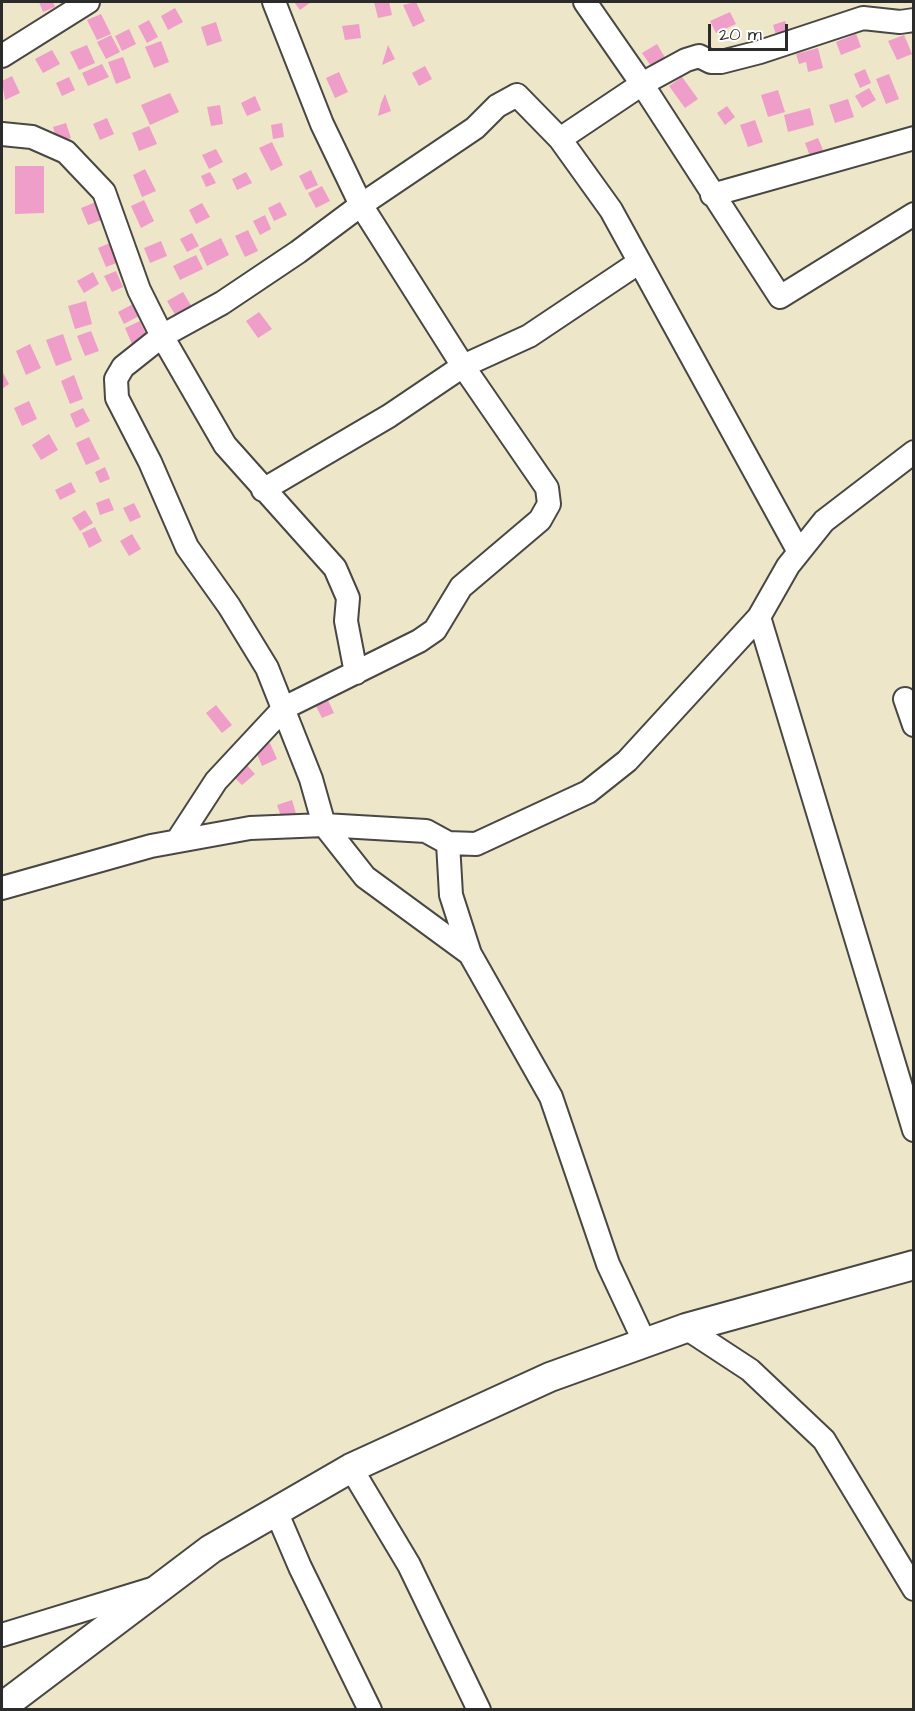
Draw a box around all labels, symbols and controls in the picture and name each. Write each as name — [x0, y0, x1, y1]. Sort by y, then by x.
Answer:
scale bar — [711, 12, 790, 50]
text: 20 m — [719, 22, 762, 47]

